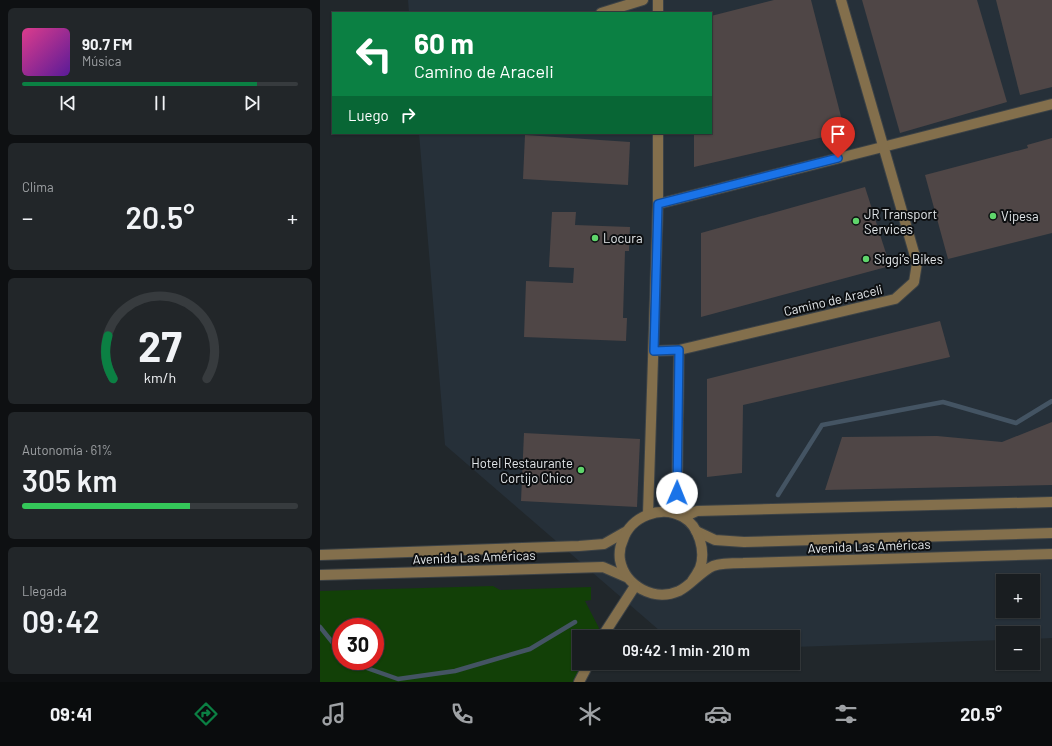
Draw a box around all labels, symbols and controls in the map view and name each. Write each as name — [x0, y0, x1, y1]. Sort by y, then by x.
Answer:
text: 60 m — [414, 26, 474, 60]
icon: left — [348, 28, 400, 80]
text: 90.7 FM — [82, 35, 132, 53]
text: Música — [82, 53, 121, 69]
text: Camino de Araceli — [414, 60, 554, 82]
icon: previous — [57, 92, 79, 114]
icon: pause — [149, 92, 171, 114]
icon: next — [241, 92, 263, 114]
icon: right — [397, 104, 419, 126]
text: Luego — [348, 106, 389, 124]
pin — [821, 117, 855, 158]
icon: arrive — [827, 123, 849, 145]
text: Clima — [22, 179, 54, 195]
text: 20.5° — [126, 199, 195, 235]
text: − — [22, 204, 33, 230]
text: + — [287, 204, 298, 230]
place label: JR Transport Services — [864, 206, 937, 237]
place label: Vipesa — [1001, 208, 1039, 224]
marker: Vipesa — [988, 211, 998, 221]
marker: JR Transport Services — [851, 216, 861, 226]
place label: Locura — [603, 230, 643, 246]
marker: Locura — [590, 233, 600, 243]
place label: Siggi’s Bikes — [874, 251, 943, 267]
marker: Siggi’s Bikes — [861, 254, 871, 264]
street label: Camino de Araceli — [782, 281, 884, 319]
text: 27 — [138, 320, 182, 370]
text: km/h — [144, 369, 176, 386]
text: Autonomía · 61% — [22, 442, 113, 458]
place label: Hotel Restaurante Cortijo Chico — [471, 455, 573, 486]
text: 305 km — [22, 462, 117, 498]
marker: Hotel Restaurante Cortijo Chico — [576, 465, 586, 475]
position arrow — [656, 472, 698, 514]
street label: Avenida Las Américas — [807, 536, 931, 556]
street label: Avenida Las Américas — [412, 547, 536, 567]
map controls — [996, 574, 1040, 670]
button: + — [996, 574, 1040, 618]
text: Llegada — [22, 583, 67, 599]
text: 09:42 — [22, 603, 100, 639]
speed limit sign: 30 — [332, 618, 384, 670]
button: − — [996, 626, 1040, 670]
text: 09:42 · 1 min · 210 m — [622, 641, 750, 659]
icon: directions — [192, 700, 220, 728]
icon: music — [320, 700, 348, 728]
icon: phone — [448, 700, 476, 728]
icon: climate — [576, 700, 604, 728]
icon: car — [704, 700, 732, 728]
icon: filters — [832, 700, 860, 728]
text: 09:41 — [50, 703, 92, 725]
text: 20.5° — [960, 703, 1002, 725]

